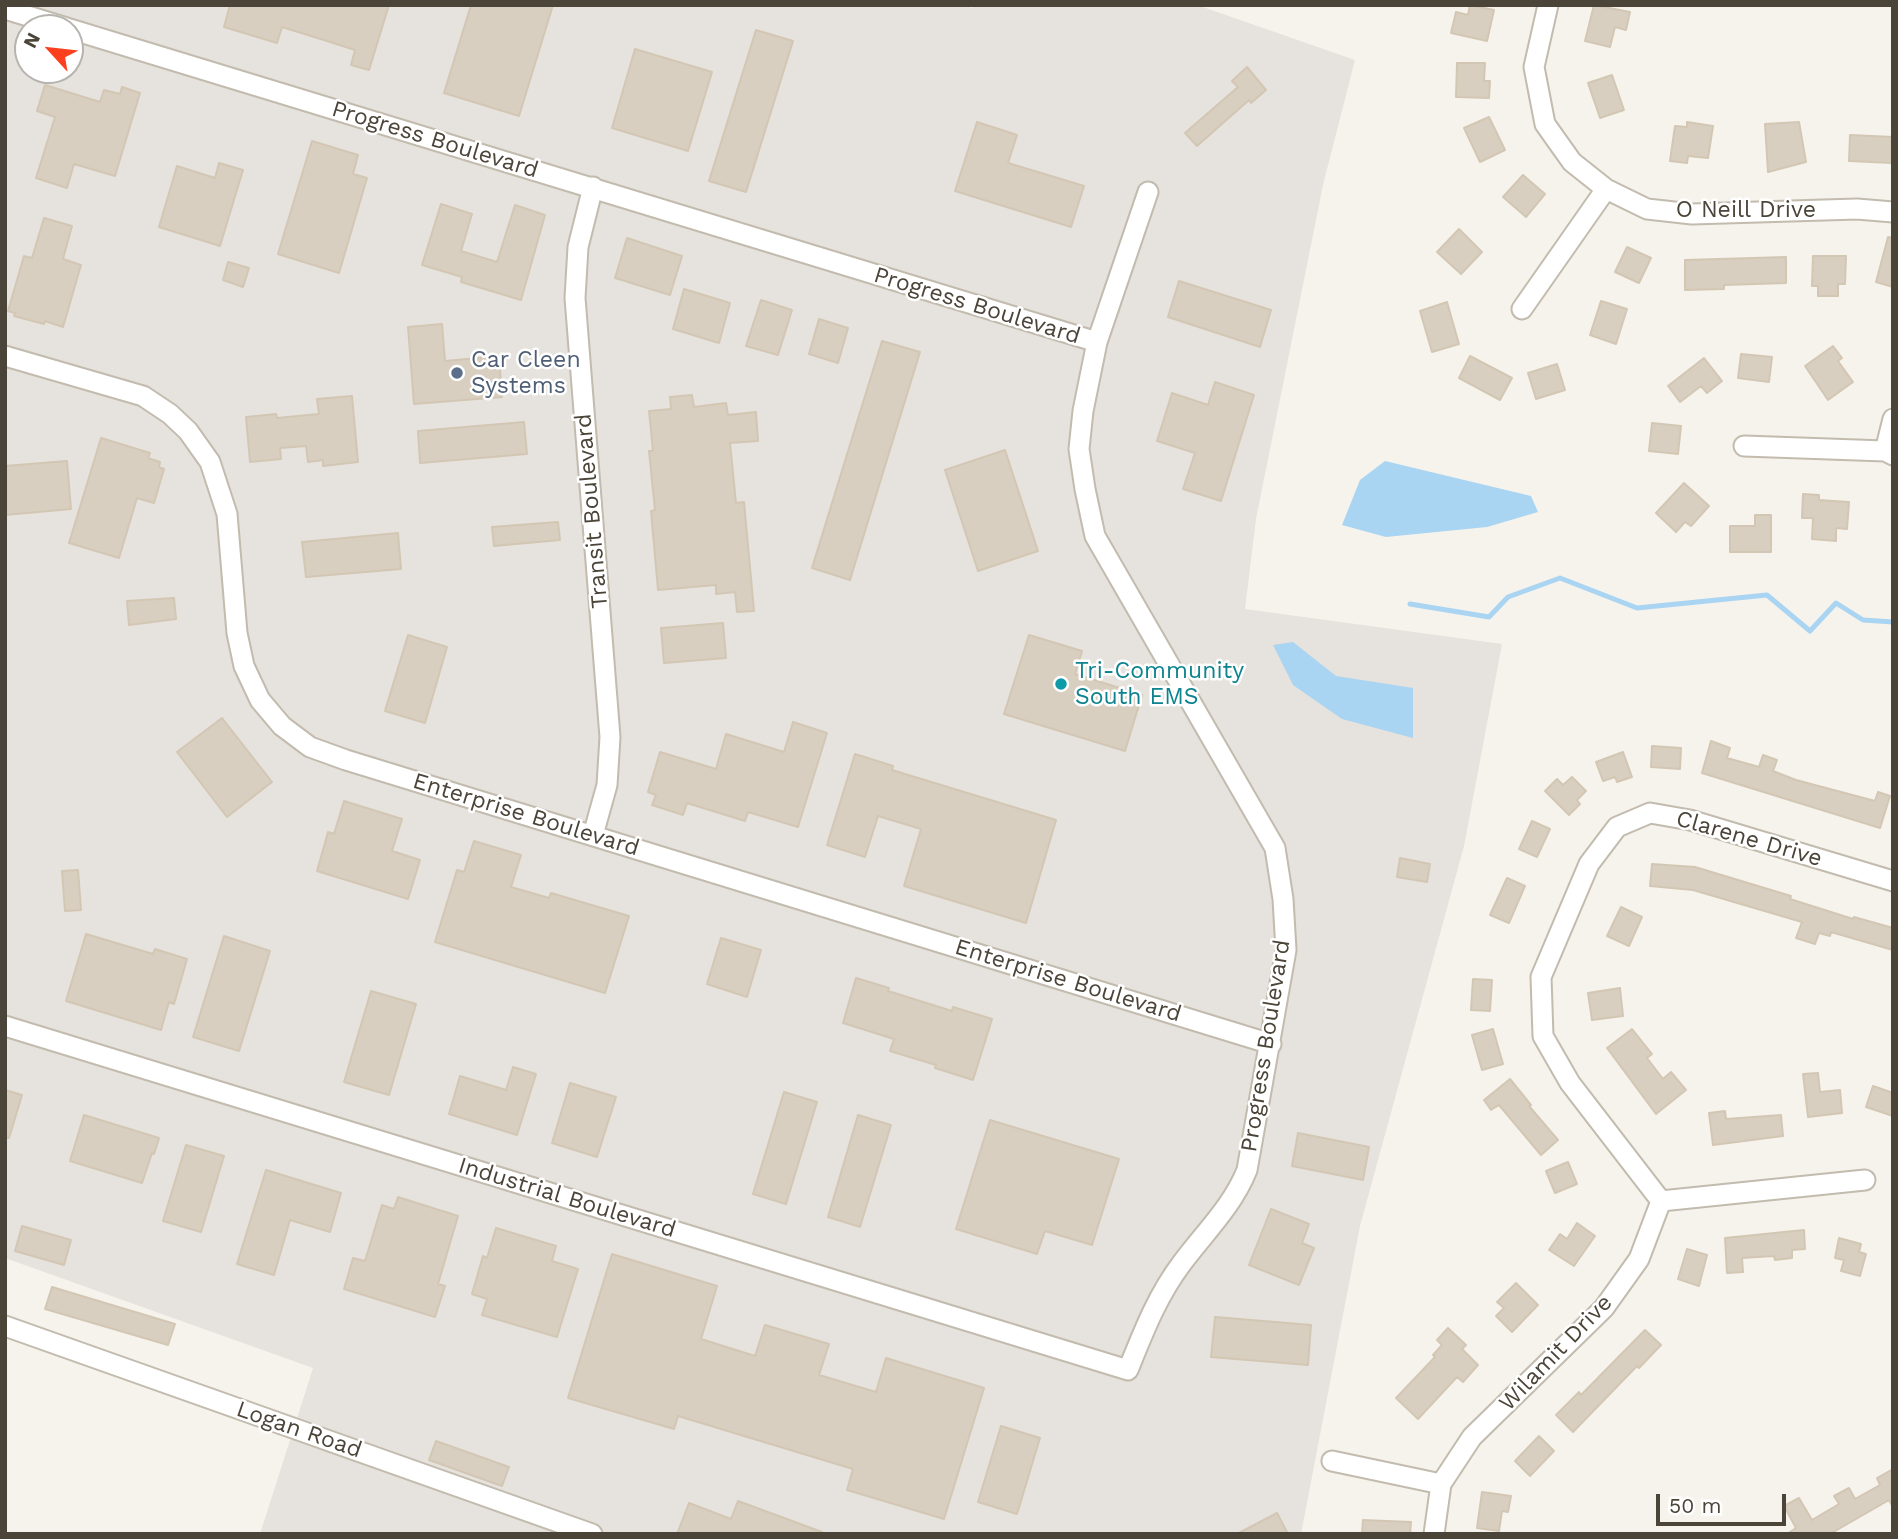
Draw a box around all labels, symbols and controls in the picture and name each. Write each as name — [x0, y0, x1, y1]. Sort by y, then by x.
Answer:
north arrow — [14, 14, 84, 84]
text: N — [18, 29, 45, 52]
street label: Progress Boulevard — [328, 95, 542, 185]
street label: O Neill Drive — [1676, 196, 1816, 224]
street label: Progress Boulevard — [870, 261, 1084, 351]
place label: Car Cleen Systems — [471, 346, 581, 400]
marker: Car Cleen Systems — [449, 365, 465, 381]
street label: Transit Boulevard — [570, 412, 614, 610]
place label: Tri-Community South EMS — [1075, 657, 1244, 711]
marker: Tri-Community South EMS — [1053, 676, 1069, 692]
street label: Enterprise Boulevard — [409, 767, 643, 863]
street label: Clarene Drive — [1673, 805, 1825, 873]
street label: Enterprise Boulevard — [951, 933, 1185, 1029]
street label: Progress Boulevard — [1236, 938, 1296, 1154]
street label: Industrial Boulevard — [455, 1152, 679, 1244]
street label: Wilamit Drive — [1494, 1289, 1618, 1417]
street label: Logan Road — [233, 1396, 365, 1464]
scale bar — [1660, 1480, 1790, 1524]
text: 50 m — [1669, 1493, 1721, 1518]

